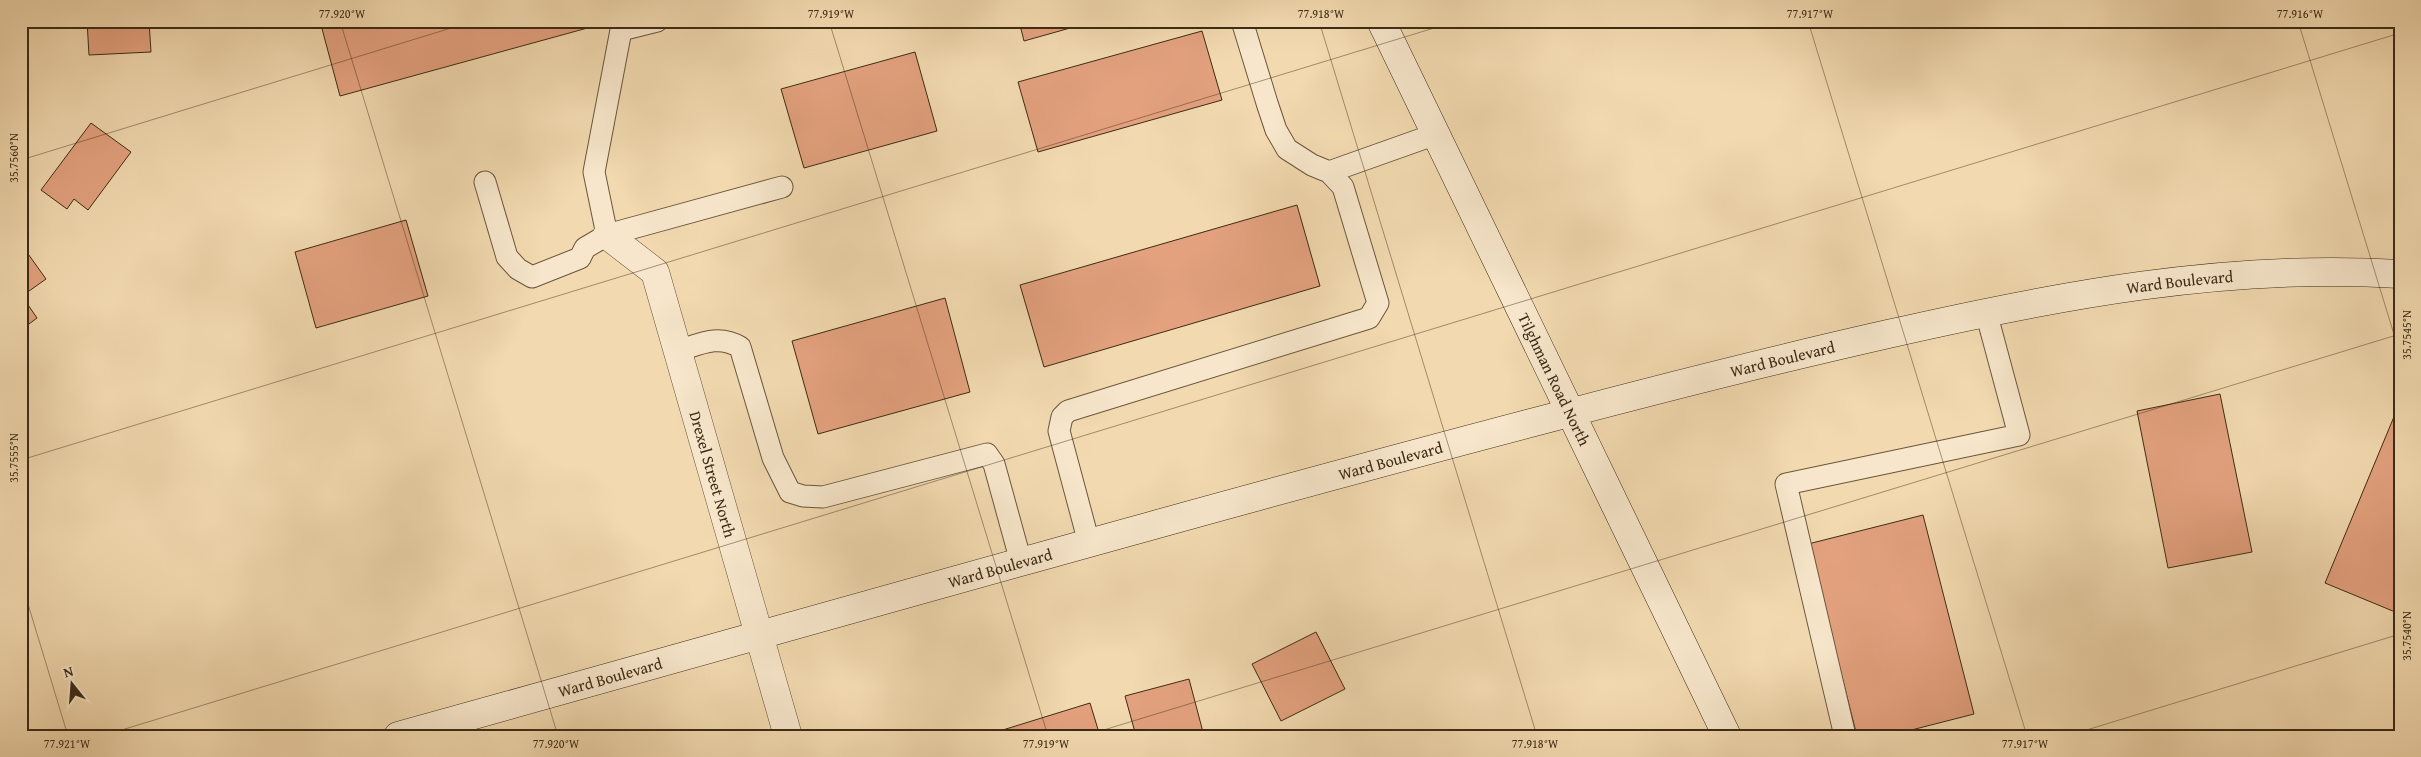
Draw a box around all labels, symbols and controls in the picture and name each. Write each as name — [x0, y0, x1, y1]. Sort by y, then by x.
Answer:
text: 77.920°W — [319, 5, 366, 22]
text: 77.919°W — [808, 5, 855, 22]
text: 77.918°W — [1298, 5, 1345, 22]
text: 77.917°W — [1787, 5, 1834, 22]
text: 77.916°W — [2277, 5, 2324, 22]
text: 35.7560°N — [5, 133, 22, 183]
street label: Ward Boulevard — [2125, 264, 2234, 300]
street label: Tilghman Road North — [1512, 309, 1597, 450]
text: 35.7545°N — [2398, 310, 2415, 360]
street label: Ward Boulevard — [1728, 335, 1838, 383]
street label: Drexel Street North — [683, 408, 743, 540]
text: 35.7555°N — [5, 433, 22, 483]
street label: Ward Boulevard — [1336, 435, 1446, 486]
street label: Ward Boulevard — [945, 542, 1055, 594]
text: 35.7540°N — [2398, 611, 2415, 661]
street label: Ward Boulevard — [555, 651, 665, 703]
north arrow — [48, 660, 98, 710]
text: N — [61, 660, 76, 682]
text: 77.921°W — [44, 735, 91, 752]
text: 77.920°W — [533, 735, 580, 752]
text: 77.919°W — [1023, 735, 1070, 752]
text: 77.918°W — [1512, 735, 1559, 752]
text: 77.917°W — [2002, 735, 2049, 752]

